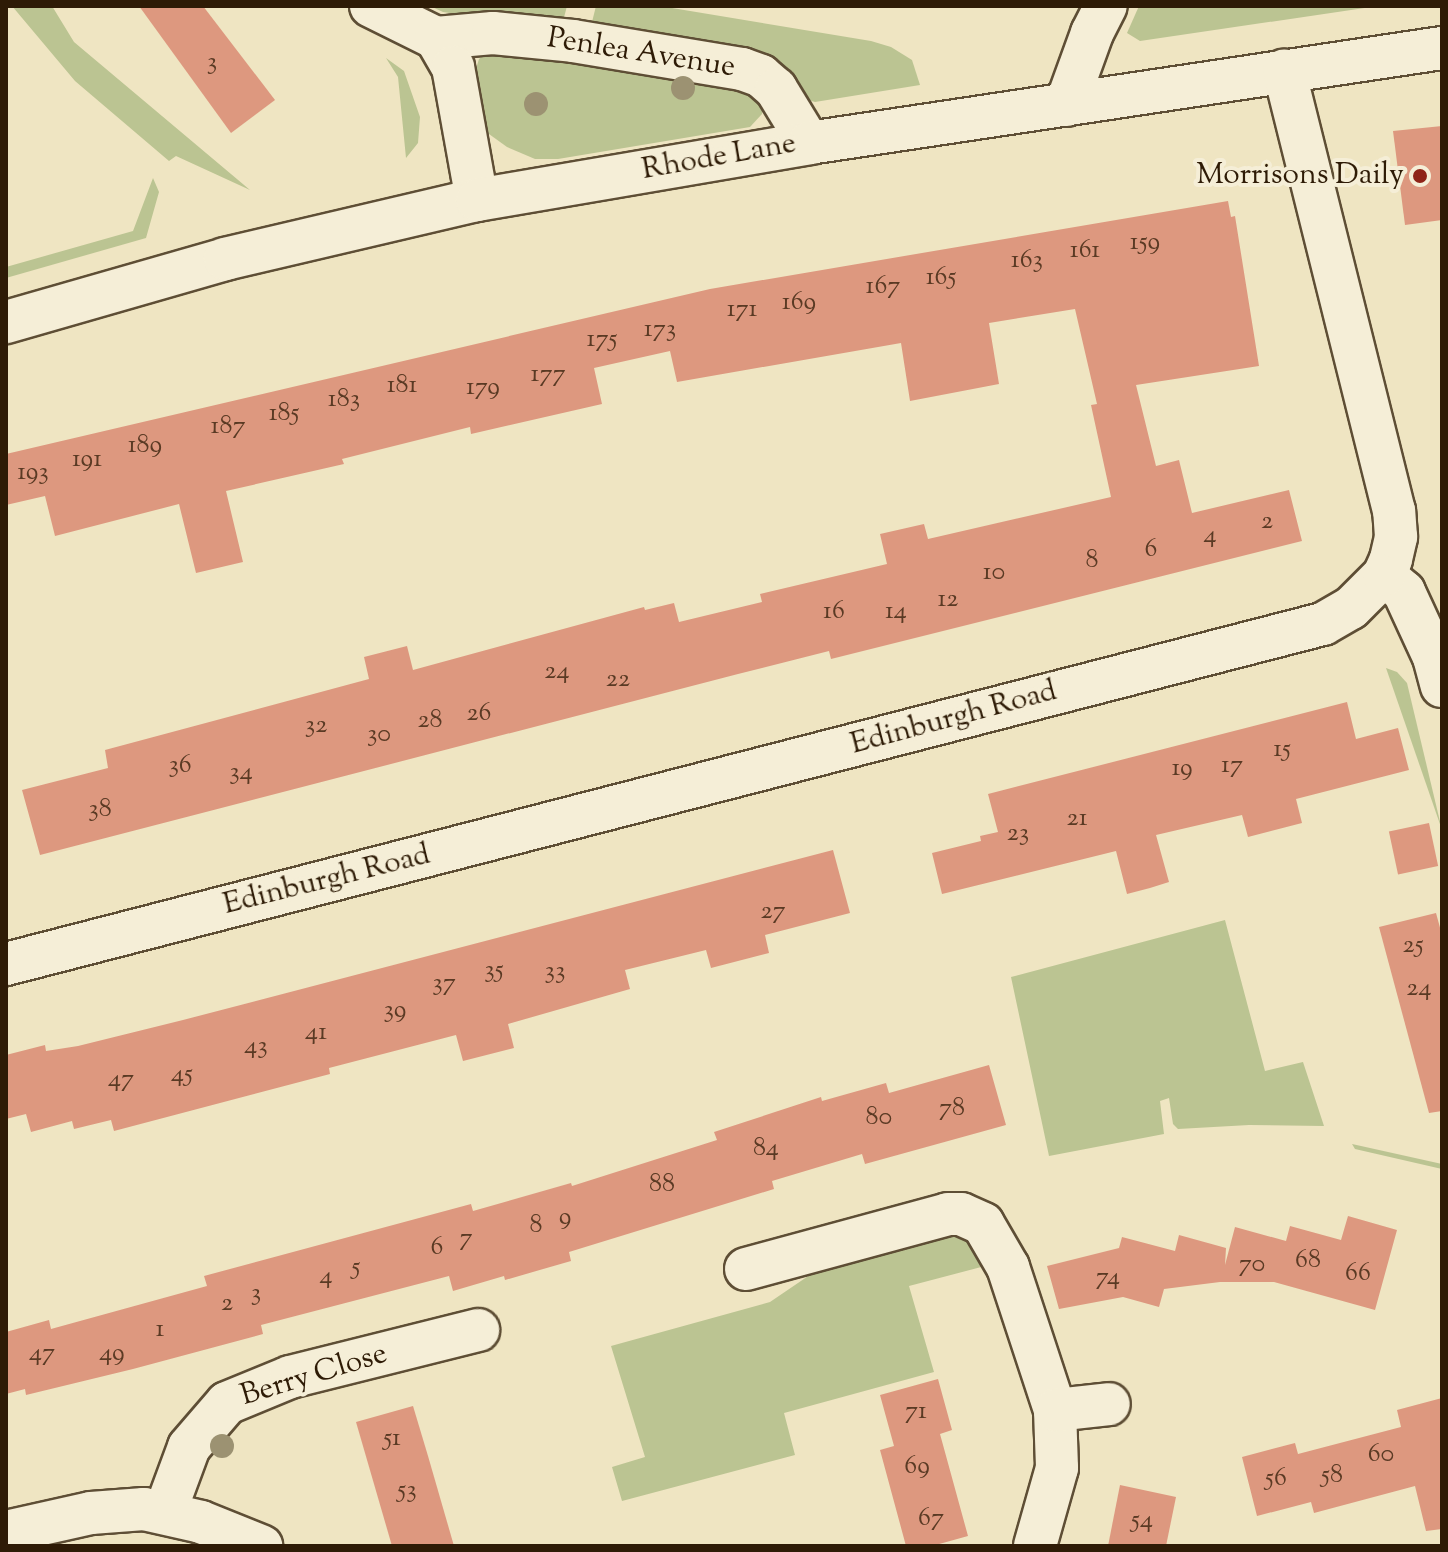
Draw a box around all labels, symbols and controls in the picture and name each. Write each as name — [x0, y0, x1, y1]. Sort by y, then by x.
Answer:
street label: Penlea Avenue — [544, 21, 738, 87]
house number: 3 — [207, 47, 217, 79]
street label: Rhode Lane — [639, 127, 799, 189]
place label: Morrisons Daily — [1196, 158, 1404, 194]
marker: Morrisons Daily — [1411, 167, 1429, 185]
house number: 159 — [1130, 227, 1160, 259]
house number: 161 — [1070, 235, 1100, 267]
house number: 163 — [1011, 245, 1043, 277]
house number: 165 — [926, 262, 956, 294]
house number: 167 — [866, 271, 900, 303]
house number: 169 — [782, 287, 816, 319]
house number: 171 — [727, 294, 757, 326]
house number: 173 — [644, 314, 676, 346]
house number: 175 — [587, 324, 617, 356]
house number: 177 — [531, 359, 565, 391]
house number: 181 — [387, 370, 417, 402]
house number: 179 — [466, 372, 500, 404]
house number: 183 — [328, 384, 360, 416]
house number: 185 — [269, 398, 299, 430]
house number: 187 — [211, 411, 245, 443]
house number: 189 — [128, 430, 162, 462]
house number: 191 — [72, 444, 102, 476]
house number: 193 — [17, 457, 49, 489]
house number: 2 — [1261, 506, 1273, 538]
house number: 4 — [1203, 520, 1217, 552]
house number: 6 — [1145, 534, 1157, 566]
house number: 8 — [1086, 545, 1098, 577]
house number: 10 — [983, 557, 1005, 589]
house number: 12 — [937, 584, 959, 616]
house number: 16 — [823, 596, 845, 628]
house number: 14 — [885, 596, 907, 628]
house number: 24 — [544, 656, 570, 688]
house number: 22 — [606, 664, 630, 696]
street label: Edinburgh Road — [847, 674, 1061, 764]
house number: 26 — [466, 698, 492, 730]
house number: 28 — [417, 705, 443, 737]
house number: 32 — [305, 710, 327, 742]
house number: 30 — [367, 719, 391, 751]
house number: 15 — [1273, 734, 1291, 766]
house number: 36 — [168, 750, 192, 782]
house number: 17 — [1221, 750, 1243, 782]
house number: 19 — [1171, 753, 1193, 785]
house number: 34 — [229, 757, 253, 789]
house number: 38 — [88, 794, 112, 826]
house number: 21 — [1066, 803, 1088, 835]
house number: 23 — [1007, 818, 1029, 850]
street label: Edinburgh Road — [220, 838, 434, 924]
house number: 27 — [760, 896, 786, 928]
house number: 25 — [1402, 930, 1424, 962]
house number: 35 — [484, 955, 504, 987]
house number: 33 — [544, 956, 566, 988]
house number: 37 — [432, 968, 456, 1000]
house number: 24 — [1406, 973, 1432, 1005]
house number: 39 — [384, 995, 406, 1027]
house number: 41 — [305, 1017, 327, 1049]
house number: 43 — [244, 1031, 268, 1063]
house number: 45 — [171, 1059, 193, 1091]
house number: 47 — [108, 1064, 134, 1096]
house number: 78 — [939, 1093, 965, 1125]
house number: 80 — [866, 1102, 892, 1134]
house number: 84 — [753, 1133, 779, 1165]
house number: 88 — [649, 1169, 675, 1201]
house number: 9 — [559, 1202, 571, 1234]
house number: 8 — [530, 1210, 542, 1242]
house number: 7 — [459, 1223, 473, 1255]
house number: 6 — [431, 1232, 443, 1264]
house number: 68 — [1295, 1245, 1321, 1277]
house number: 70 — [1239, 1249, 1265, 1281]
house number: 5 — [352, 1252, 360, 1284]
house number: 66 — [1345, 1258, 1371, 1290]
house number: 4 — [319, 1261, 333, 1293]
house number: 74 — [1096, 1262, 1120, 1294]
house number: 3 — [251, 1278, 261, 1310]
house number: 2 — [221, 1288, 233, 1320]
house number: 1 — [156, 1314, 164, 1346]
street label: Berry Close — [236, 1337, 392, 1415]
house number: 47 — [29, 1338, 55, 1370]
house number: 49 — [99, 1338, 125, 1370]
house number: 71 — [905, 1396, 927, 1428]
house number: 51 — [383, 1423, 401, 1455]
house number: 60 — [1368, 1439, 1394, 1471]
house number: 69 — [904, 1451, 930, 1483]
house number: 58 — [1321, 1460, 1343, 1492]
house number: 56 — [1265, 1463, 1287, 1495]
house number: 53 — [397, 1475, 417, 1507]
house number: 67 — [918, 1503, 944, 1535]
house number: 54 — [1131, 1505, 1153, 1537]

